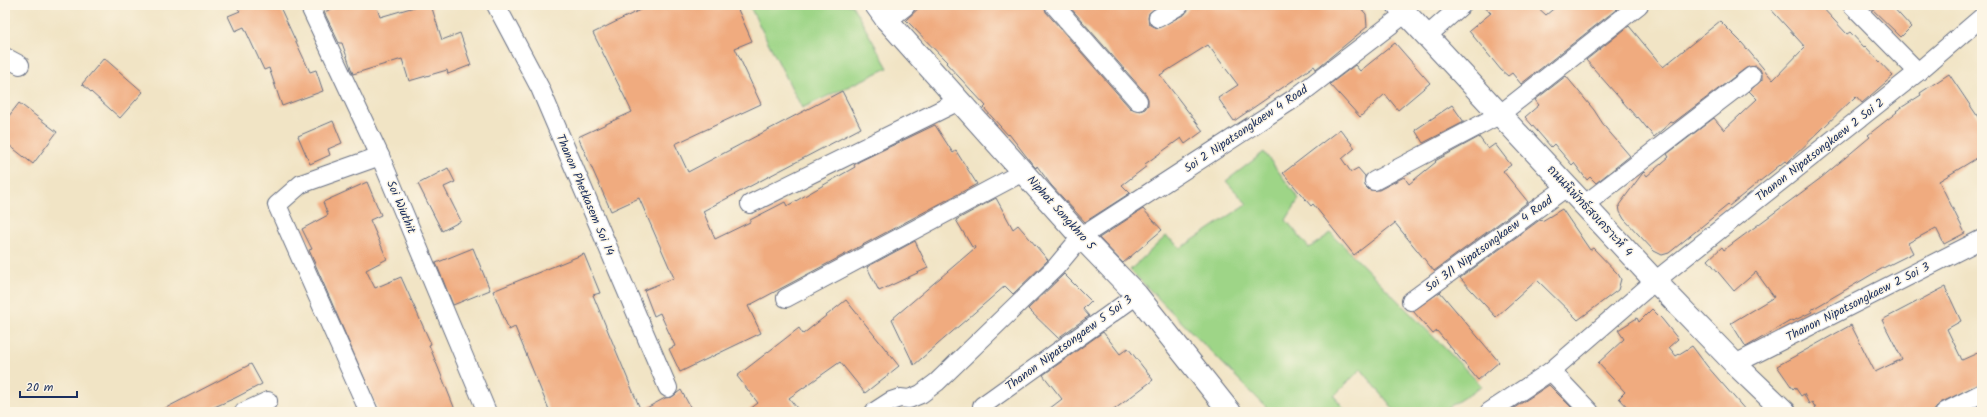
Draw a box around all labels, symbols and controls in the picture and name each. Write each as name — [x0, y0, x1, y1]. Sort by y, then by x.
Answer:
street label: Soi 2 Nipatsongkaew 4 Road — [1180, 80, 1313, 178]
street label: Thanon Nipatsongkaew 2 Soi 2 — [1752, 94, 1888, 206]
street label: Thanon Phetkasem Soi 14 — [551, 131, 619, 259]
street label: ถนนนิพัทธ์สงเคราะห์ 4 — [1542, 161, 1638, 261]
street label: Niphat Songkhro 5 — [1022, 171, 1101, 256]
street label: Soi Wiuthit — [381, 177, 421, 237]
street label: Soi 3/1 Nipatsongkaew 4 Road — [1421, 191, 1558, 297]
street label: Thanon Nipatsongkaew 2 Soi 3 — [1783, 257, 1933, 347]
street label: Thanon Nipatsongaew 5 Soi 3 — [1002, 290, 1136, 396]
scale bar — [20, 373, 77, 399]
text: 20 m — [26, 378, 54, 397]

